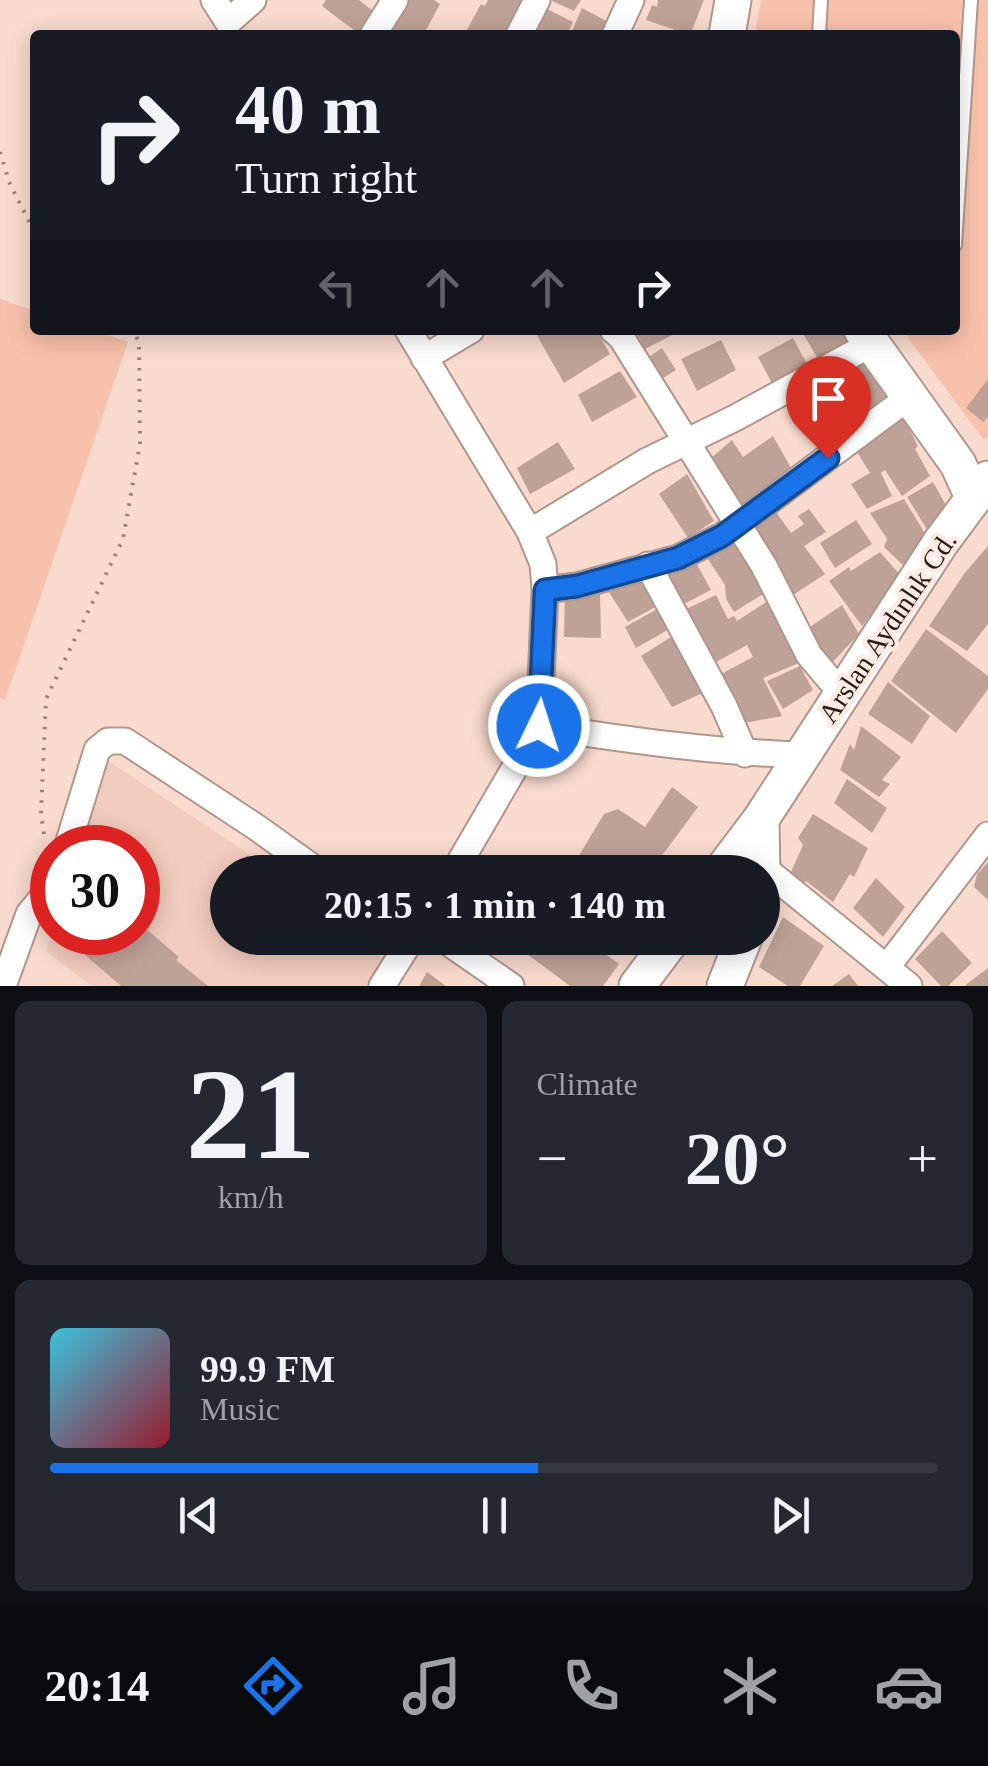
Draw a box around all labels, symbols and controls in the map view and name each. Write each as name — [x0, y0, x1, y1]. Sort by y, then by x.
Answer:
icon: right — [70, 70, 200, 200]
text: 40 m — [235, 71, 381, 148]
text: Turn right — [235, 153, 417, 203]
icon: left — [310, 260, 365, 315]
icon: ahead — [415, 260, 470, 315]
icon: ahead — [520, 260, 575, 315]
icon: right — [625, 260, 680, 315]
pin — [786, 356, 871, 459]
icon: arrive — [801, 371, 856, 426]
street label: Arslan Aydınlık Cd. — [812, 526, 963, 729]
position arrow — [487, 674, 591, 778]
speed limit sign: 30 — [30, 825, 160, 955]
text: 20:15 · 1 min · 140 m — [324, 884, 666, 926]
text: 21 — [186, 1042, 316, 1186]
text: Climate — [537, 1066, 638, 1102]
text: 20° — [685, 1117, 790, 1200]
text: − — [537, 1128, 568, 1189]
text: + — [907, 1128, 938, 1189]
text: km/h — [218, 1179, 284, 1215]
text: 99.9 FM — [200, 1348, 335, 1390]
text: Music — [200, 1391, 280, 1427]
icon: previous — [171, 1488, 226, 1543]
icon: pause — [467, 1488, 522, 1543]
icon: next — [763, 1488, 818, 1543]
icon: directions — [238, 1651, 308, 1721]
icon: music — [397, 1651, 467, 1721]
icon: phone — [556, 1651, 626, 1721]
icon: climate — [715, 1651, 785, 1721]
icon: car — [874, 1651, 944, 1721]
text: 20:14 — [44, 1661, 149, 1711]

